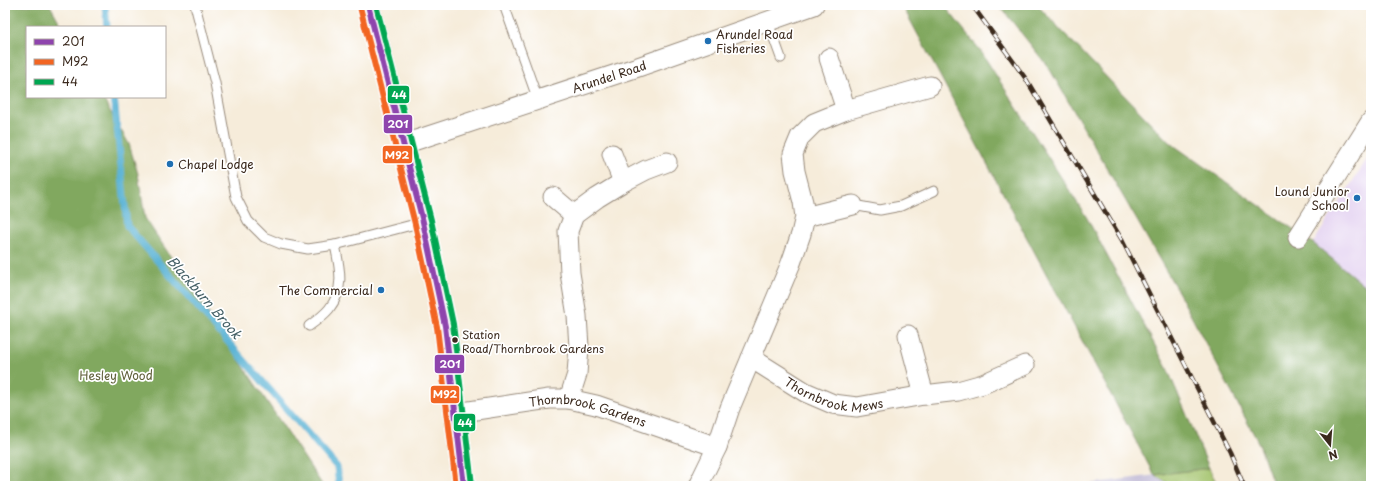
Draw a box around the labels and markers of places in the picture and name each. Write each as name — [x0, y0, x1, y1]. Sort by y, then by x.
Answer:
place label: Arundel Road Fisheries — [716, 25, 793, 57]
marker: Arundel Road Fisheries — [703, 36, 713, 46]
place label: Chapel Lodge — [178, 155, 254, 173]
marker: Chapel Lodge — [165, 159, 175, 169]
place label: Lound Junior School — [1275, 182, 1350, 214]
marker: Lound Junior School — [1352, 193, 1362, 203]
place label: The Commercial — [279, 281, 373, 299]
marker: The Commercial — [376, 285, 386, 295]
place label: Station Road/Thornbrook Gardens — [462, 326, 604, 357]
marker: Station Road/Thornbrook Gardens — [450, 335, 460, 345]

